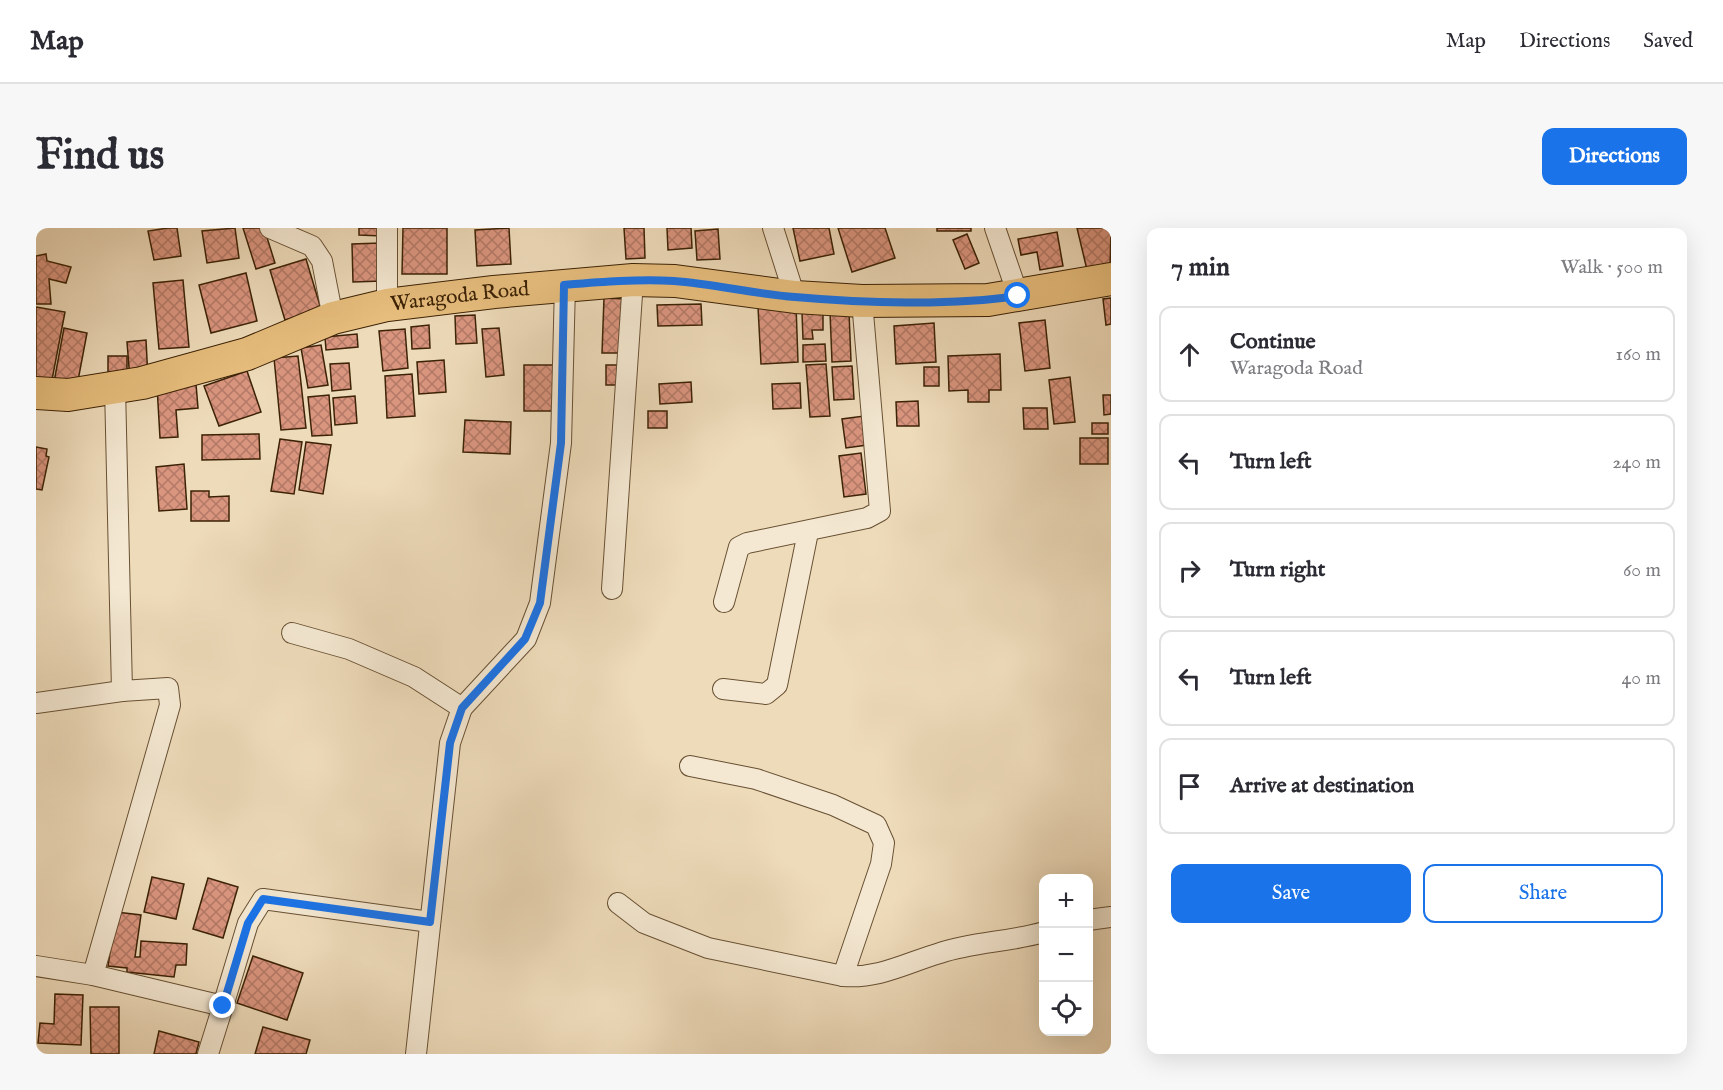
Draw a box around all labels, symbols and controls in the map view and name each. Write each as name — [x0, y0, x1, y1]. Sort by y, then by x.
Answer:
text: Map — [30, 24, 84, 59]
text: Map — [1446, 28, 1486, 55]
text: Directions — [1519, 28, 1610, 55]
text: Saved — [1643, 28, 1693, 55]
button: Directions — [1542, 128, 1687, 185]
text: Find us — [36, 130, 164, 183]
text: 7 min — [1171, 251, 1230, 284]
text: Walk · 500 m — [1561, 255, 1663, 280]
street label: Waragoda Road — [389, 275, 531, 318]
route start — [1004, 282, 1030, 308]
text: Continue — [1230, 328, 1316, 356]
icon: ahead — [1173, 338, 1206, 371]
text: 160 m — [1615, 342, 1661, 367]
text: Waragoda Road — [1230, 356, 1363, 381]
icon: left — [1173, 446, 1206, 479]
text: Turn left — [1230, 448, 1312, 476]
text: 240 m — [1612, 450, 1661, 475]
icon: right — [1173, 554, 1206, 587]
text: Turn right — [1230, 556, 1325, 584]
text: 60 m — [1623, 558, 1661, 583]
icon: left — [1173, 662, 1206, 695]
text: Turn left — [1230, 664, 1312, 692]
text: 40 m — [1622, 666, 1661, 691]
icon: arrive — [1173, 770, 1206, 803]
text: Arrive at destination — [1230, 772, 1414, 800]
button: Save — [1171, 864, 1411, 923]
button: Share — [1423, 864, 1663, 923]
map controls — [1039, 874, 1093, 1036]
button: + — [1039, 874, 1093, 928]
button: − — [1039, 928, 1093, 982]
button: locate — [1039, 982, 1093, 1036]
route end — [209, 992, 235, 1018]

